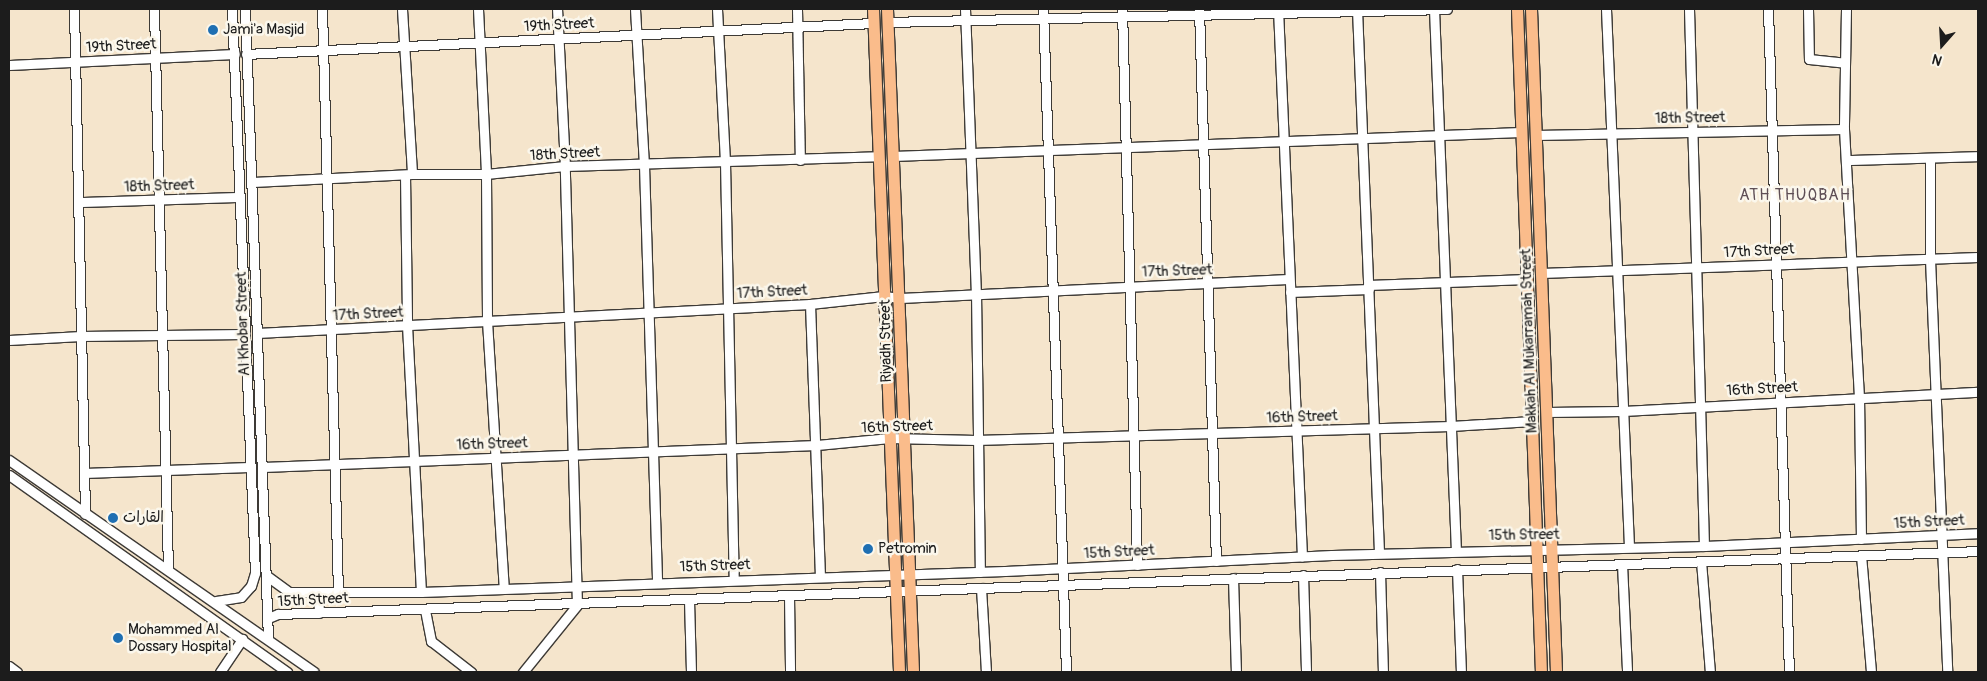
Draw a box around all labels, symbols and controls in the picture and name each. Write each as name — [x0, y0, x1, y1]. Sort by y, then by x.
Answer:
street label: 19th Street — [523, 14, 595, 36]
north arrow — [1917, 20, 1967, 70]
place label: Jami'a Masjid — [223, 21, 304, 39]
marker: Jami'a Masjid — [207, 24, 219, 36]
street label: 19th Street — [85, 35, 157, 57]
text: N — [1930, 50, 1944, 69]
street label: 18th Street — [1655, 108, 1725, 128]
street label: 18th Street — [529, 143, 601, 165]
street label: 18th Street — [123, 176, 195, 196]
district label: ATH THUQBAH — [1738, 185, 1852, 205]
street label: 17th Street — [1723, 240, 1795, 262]
street label: Makkah Al Mukarramah Street — [1517, 248, 1541, 434]
street label: 17th Street — [1141, 261, 1213, 281]
street label: Al Khobar Street — [232, 272, 254, 376]
street label: 17th Street — [736, 281, 808, 303]
street label: Riyadh Street — [876, 299, 896, 383]
street label: 17th Street — [332, 303, 404, 325]
street label: 16th Street — [1726, 378, 1798, 400]
street label: 16th Street — [1266, 407, 1338, 427]
street label: 16th Street — [861, 417, 933, 437]
street label: 16th Street — [456, 434, 528, 454]
place label: القارات — [123, 509, 164, 527]
street label: 15th Street — [1893, 511, 1965, 533]
marker: القارات — [107, 512, 119, 524]
street label: 15th Street — [1488, 525, 1560, 545]
place label: Petromin — [878, 540, 937, 558]
street label: 15th Street — [1083, 541, 1155, 563]
marker: Petromin — [862, 543, 874, 555]
street label: 15th Street — [679, 556, 751, 576]
street label: 15th Street — [277, 589, 349, 611]
place label: Mohammed Al Dossary Hospital — [128, 620, 231, 655]
marker: Mohammed Al Dossary Hospital — [112, 632, 124, 644]

